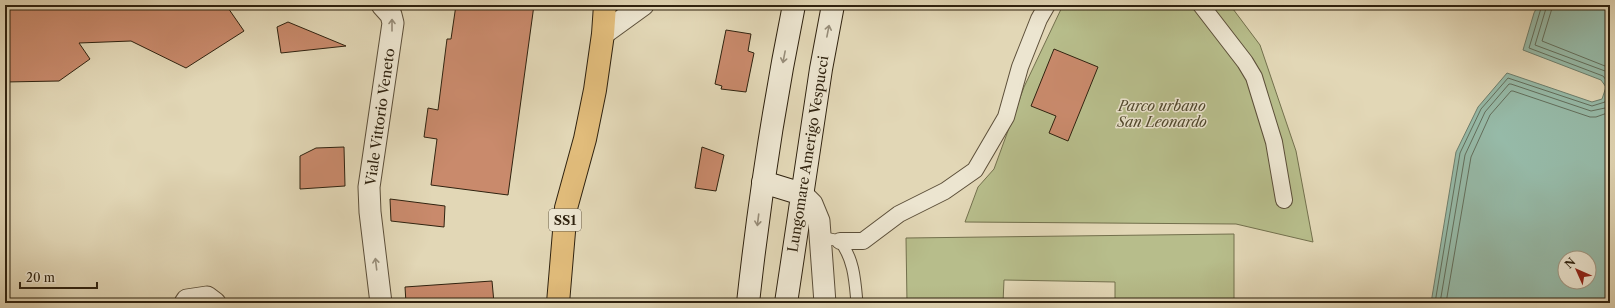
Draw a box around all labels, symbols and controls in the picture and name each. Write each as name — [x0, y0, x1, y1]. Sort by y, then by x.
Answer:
one-way arrow — [388, 19, 396, 32]
one-way arrow — [824, 25, 832, 38]
street label: Viale Vittorio Veneto — [361, 47, 399, 188]
one-way arrow — [779, 50, 787, 63]
street label: Lungomare Amerigo Vespucci — [784, 54, 832, 254]
park label: Parco urbano San Leonardo — [1116, 97, 1207, 131]
road number: SS1 — [549, 209, 581, 231]
one-way arrow — [754, 213, 762, 226]
north arrow — [1557, 250, 1597, 290]
text: N — [1562, 254, 1579, 271]
one-way arrow — [373, 258, 380, 271]
scale bar — [20, 264, 97, 290]
text: 20 m — [26, 270, 55, 285]

